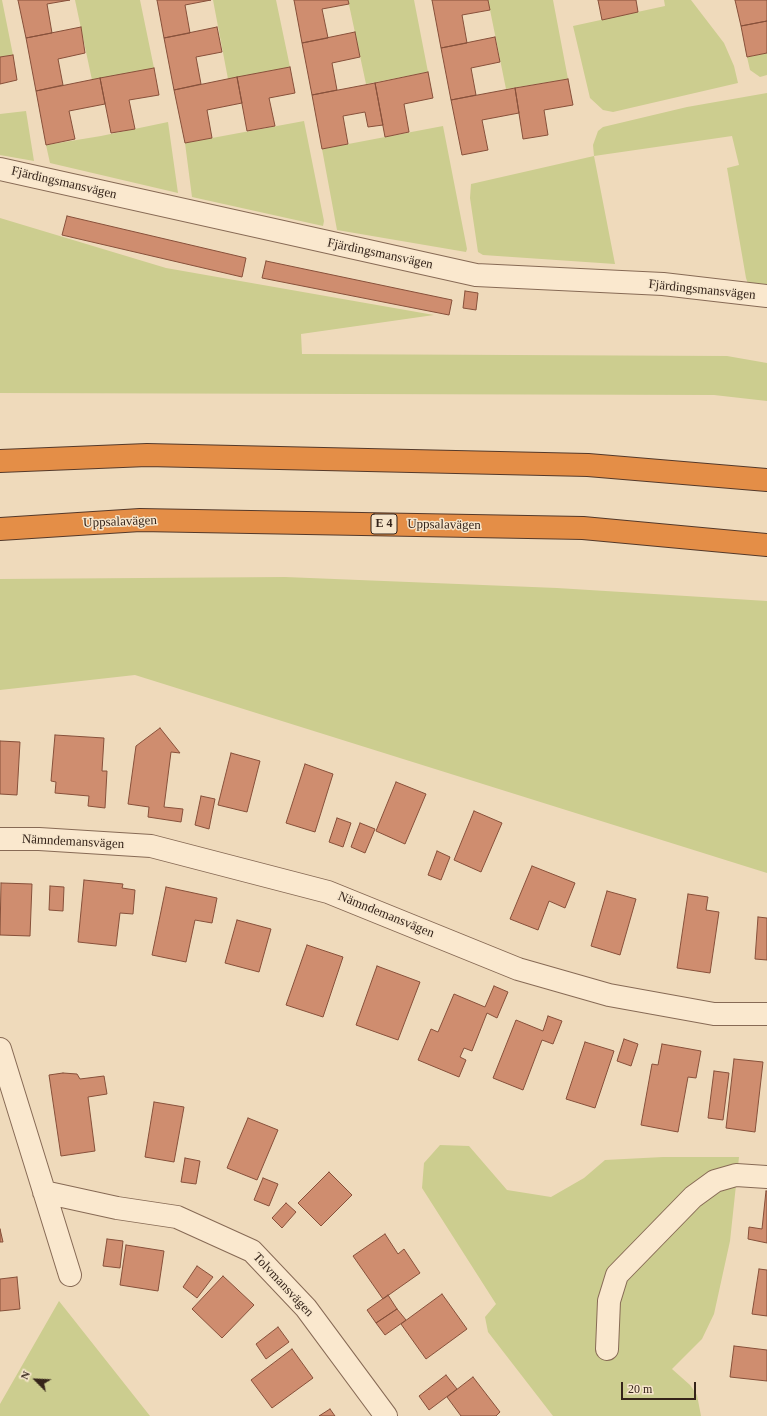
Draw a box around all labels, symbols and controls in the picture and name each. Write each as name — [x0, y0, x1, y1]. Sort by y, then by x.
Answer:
street label: Fjärdingsmansvägen — [10, 163, 118, 203]
street label: Fjärdingsmansvägen — [326, 235, 434, 273]
street label: Fjärdingsmansvägen — [648, 277, 756, 303]
street label: Uppsalavägen — [83, 513, 157, 531]
road number: E 4 — [371, 514, 397, 534]
street label: Uppsalavägen — [407, 517, 481, 533]
street label: Nämndemansvägen — [21, 832, 125, 852]
street label: Nämndemansvägen — [336, 889, 436, 941]
street label: Tolvmansvägen — [249, 1250, 317, 1320]
north arrow — [16, 1360, 56, 1400]
text: N — [18, 1369, 32, 1381]
scale bar — [623, 1374, 698, 1400]
text: 20 m — [628, 1382, 652, 1396]

